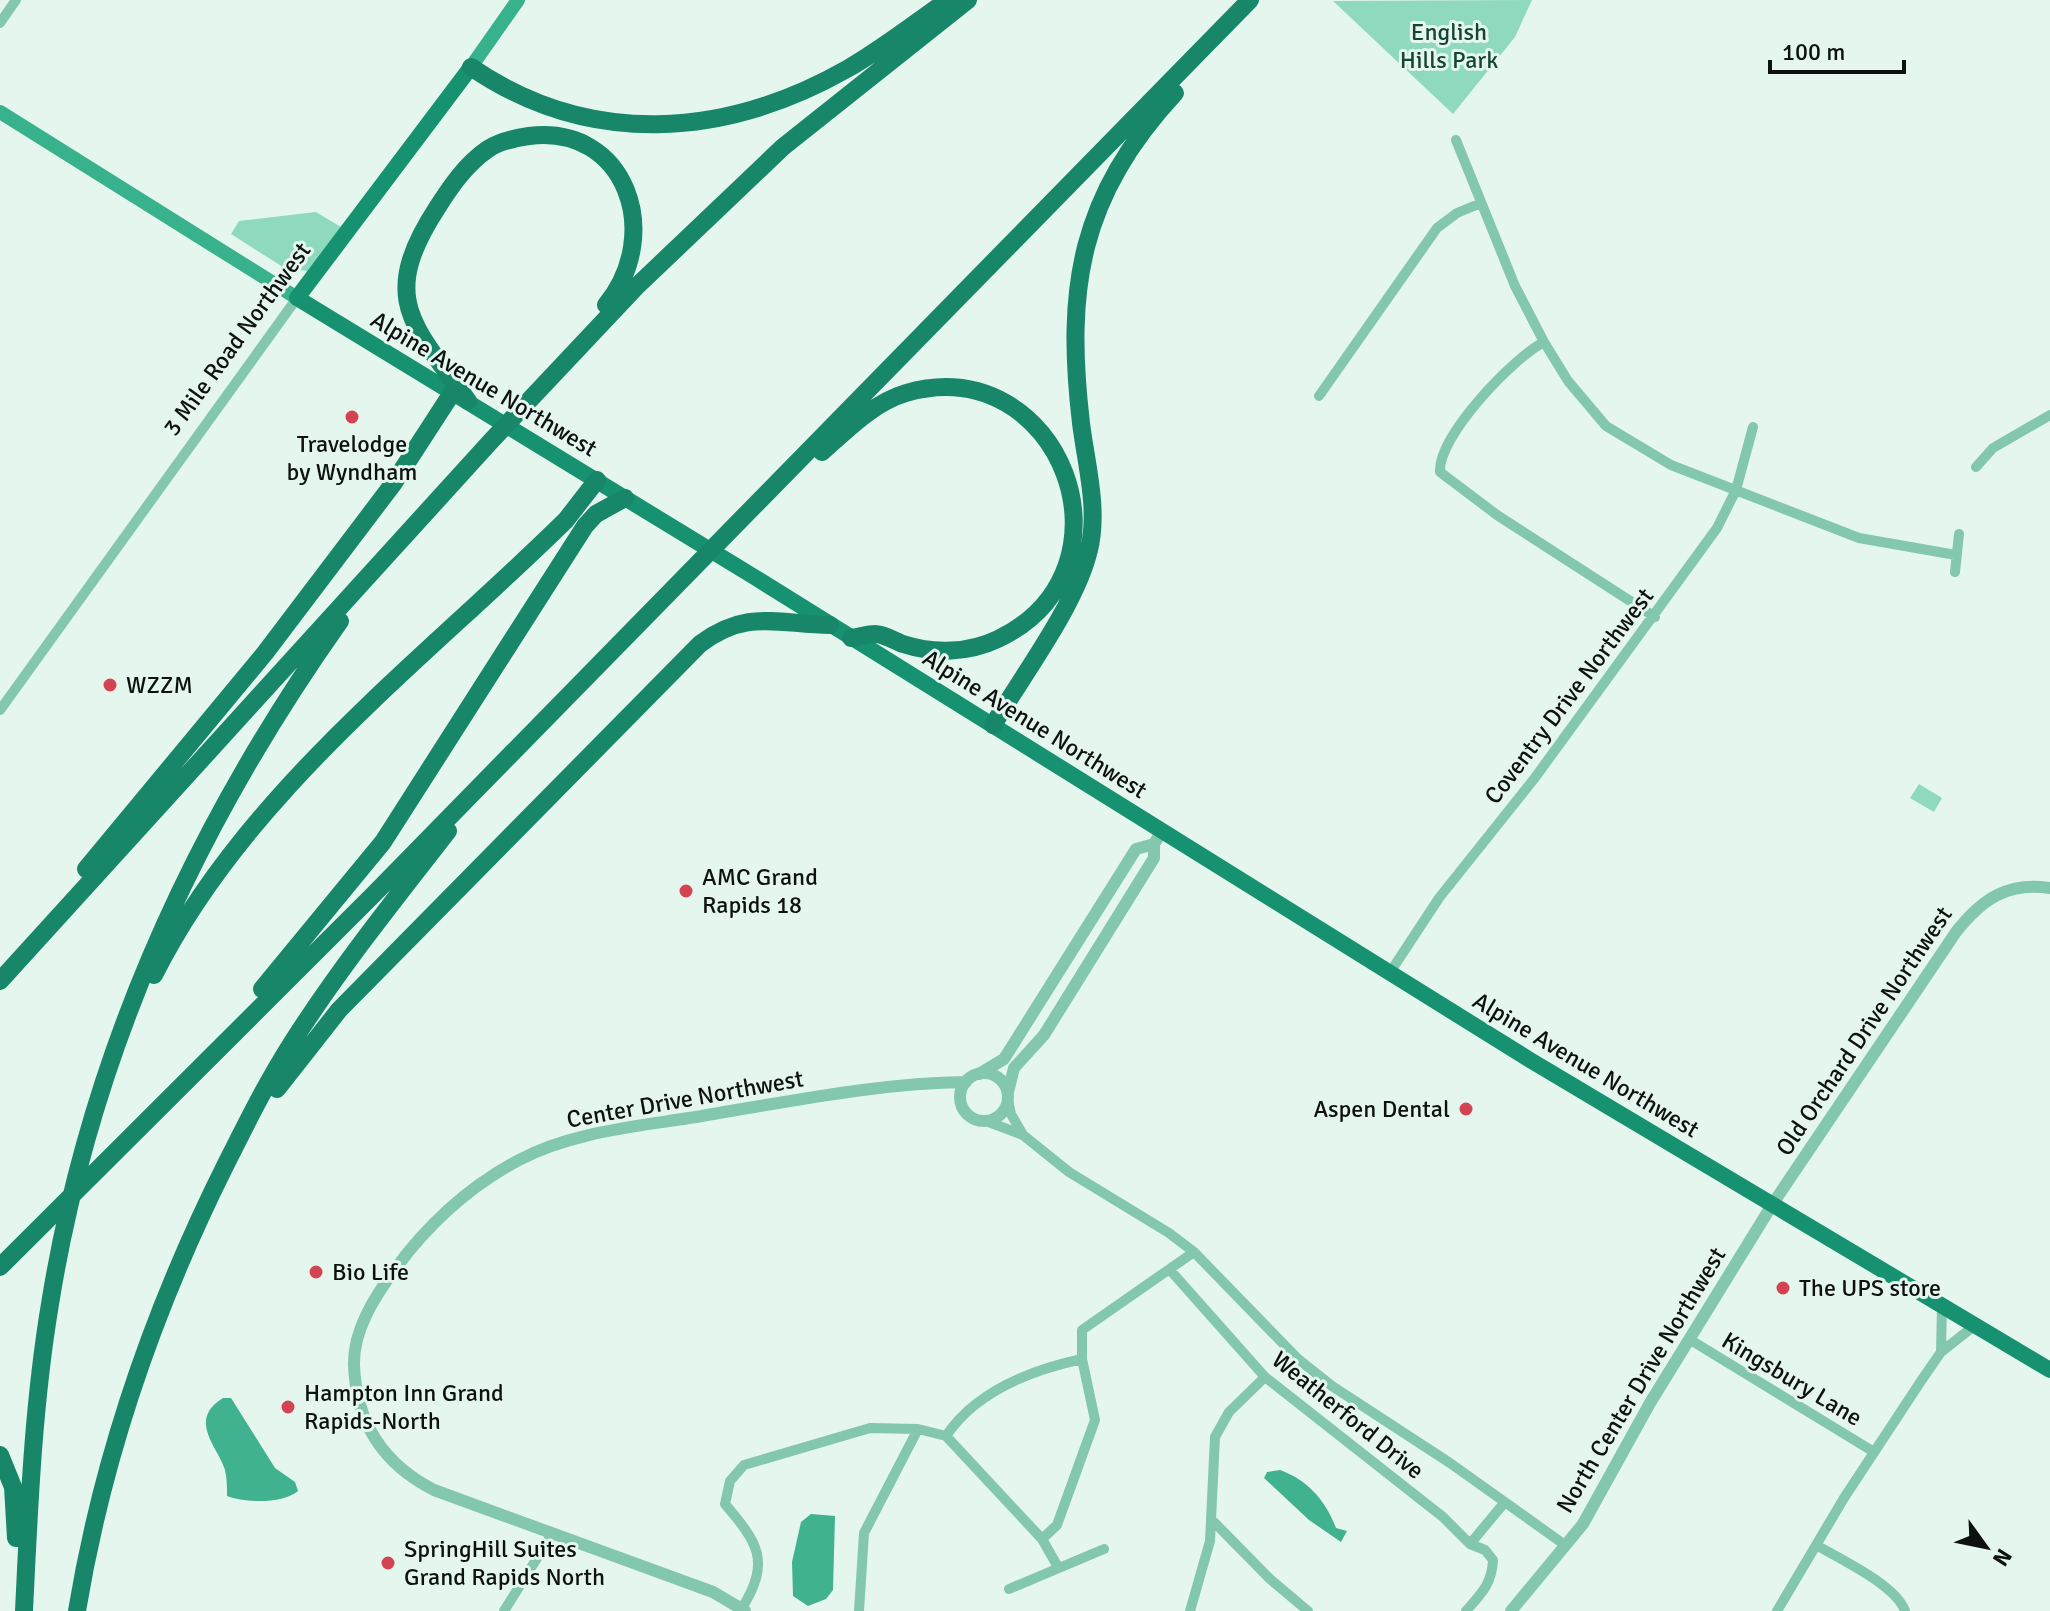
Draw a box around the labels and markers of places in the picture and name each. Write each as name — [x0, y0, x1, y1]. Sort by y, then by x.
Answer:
marker: Travelodge by Wyndham — [343, 408, 361, 426]
place label: Travelodge by Wyndham — [287, 429, 417, 487]
place label: WZZM — [126, 670, 193, 700]
marker: WZZM — [101, 676, 119, 694]
place label: AMC Grand Rapids 18 — [702, 862, 818, 920]
marker: AMC Grand Rapids 18 — [677, 882, 695, 900]
place label: Aspen Dental — [1313, 1094, 1450, 1124]
marker: Aspen Dental — [1457, 1100, 1475, 1118]
place label: Bio Life — [332, 1257, 409, 1287]
marker: Bio Life — [307, 1263, 325, 1281]
place label: The UPS store — [1799, 1273, 1941, 1303]
marker: The UPS store — [1774, 1279, 1792, 1297]
place label: Hampton Inn Grand Rapids-North — [304, 1378, 504, 1436]
marker: Hampton Inn Grand Rapids-North — [279, 1398, 297, 1416]
place label: SpringHill Suites Grand Rapids North — [404, 1534, 605, 1592]
marker: SpringHill Suites Grand Rapids North — [379, 1554, 397, 1572]

